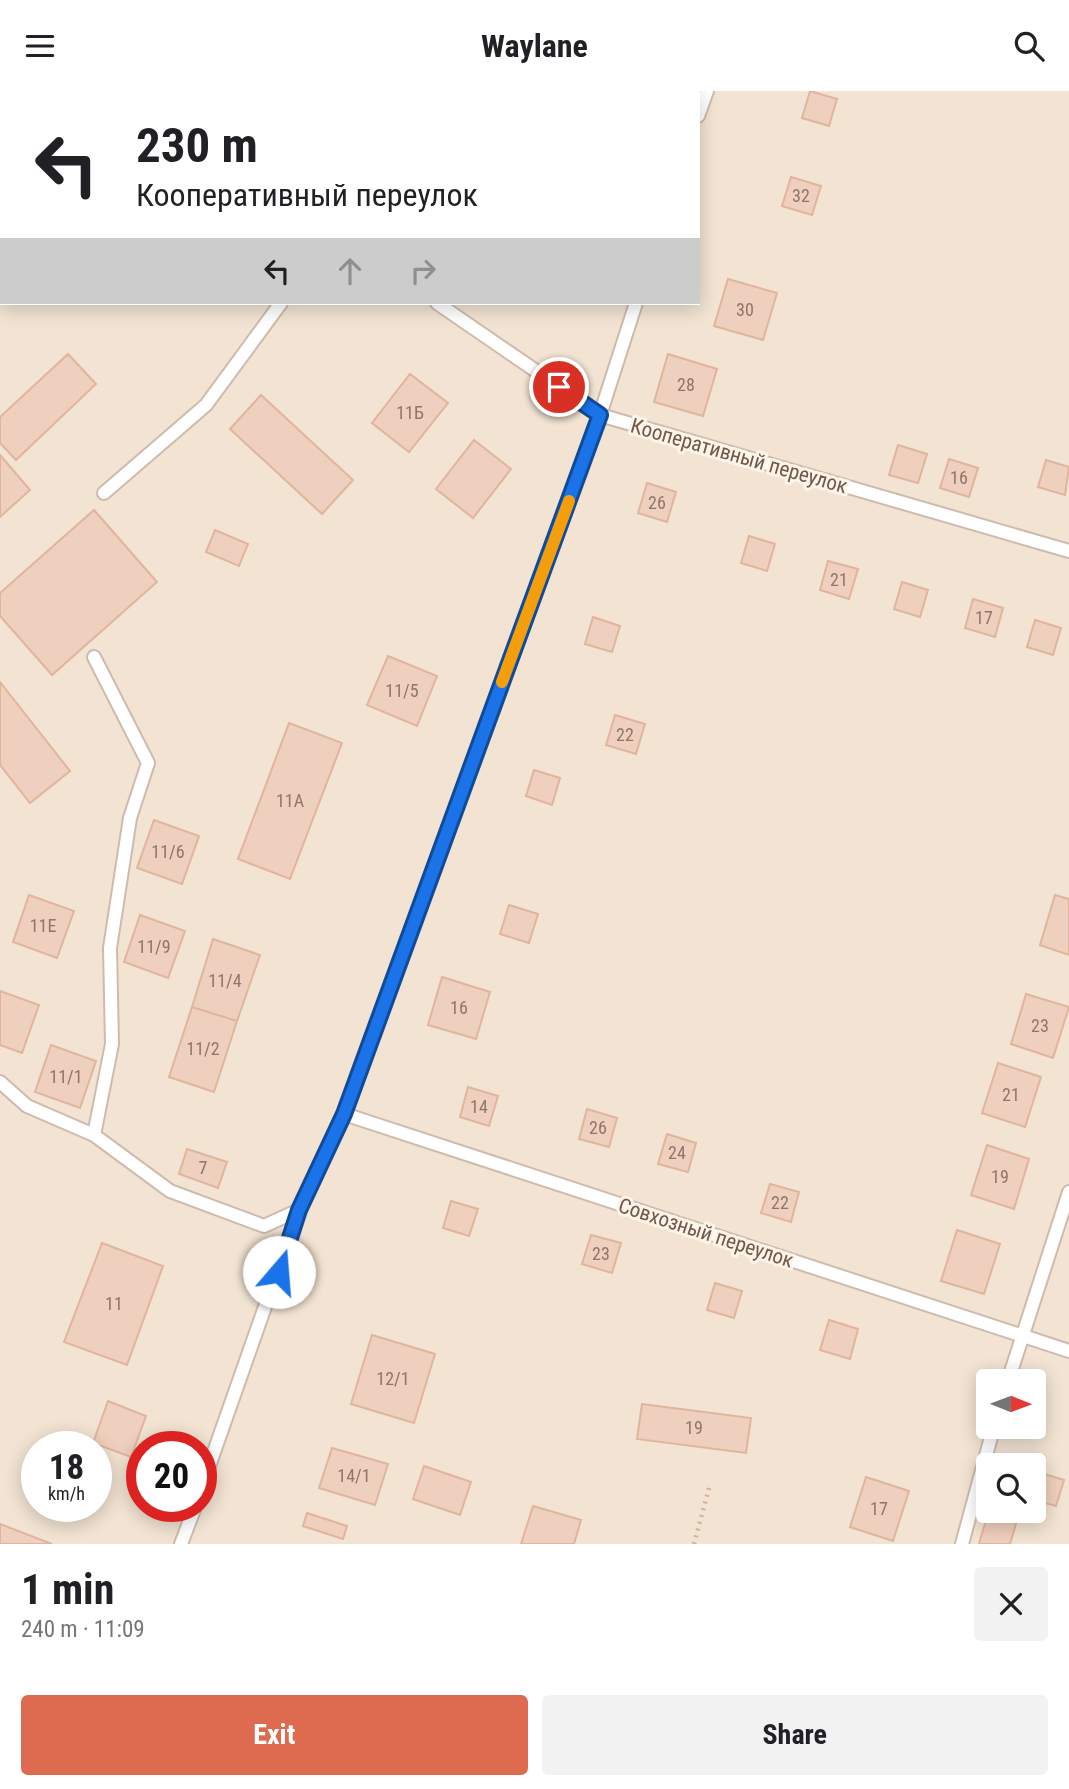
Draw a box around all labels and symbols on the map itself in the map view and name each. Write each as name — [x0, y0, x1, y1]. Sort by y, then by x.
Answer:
house number: 32 — [792, 185, 810, 206]
house number: 30 — [736, 299, 754, 320]
pin — [529, 357, 589, 417]
house number: 28 — [677, 374, 695, 395]
house number: 11Б — [396, 402, 424, 423]
street label: Кооперативный переулок — [628, 414, 850, 498]
house number: 16 — [950, 467, 968, 488]
house number: 26 — [648, 492, 666, 513]
house number: 21 — [830, 569, 848, 590]
house number: 17 — [975, 607, 993, 628]
house number: 11/5 — [385, 680, 419, 701]
house number: 22 — [616, 724, 634, 745]
house number: 11А — [276, 790, 305, 811]
house number: 11/6 — [151, 841, 185, 862]
house number: 11Е — [30, 915, 56, 936]
house number: 11/9 — [137, 936, 171, 957]
house number: 11/4 — [208, 970, 242, 991]
house number: 16 — [450, 997, 468, 1018]
house number: 23 — [1031, 1015, 1049, 1036]
house number: 11/2 — [186, 1038, 220, 1059]
house number: 11/1 — [49, 1066, 83, 1087]
house number: 21 — [1002, 1084, 1020, 1105]
house number: 14 — [470, 1096, 488, 1117]
house number: 26 — [589, 1117, 607, 1138]
house number: 24 — [668, 1142, 686, 1163]
house number: 7 — [199, 1157, 208, 1178]
house number: 19 — [991, 1166, 1009, 1187]
house number: 22 — [771, 1192, 789, 1213]
street label: Совхозный переулок — [615, 1193, 797, 1273]
position arrow — [242, 1235, 316, 1309]
house number: 23 — [592, 1243, 610, 1264]
house number: 11 — [105, 1293, 123, 1314]
house number: 12/1 — [376, 1368, 410, 1389]
north arrow — [976, 1369, 1046, 1439]
house number: 19 — [685, 1417, 703, 1438]
speed limit sign: 20 — [126, 1431, 217, 1522]
house number: 14/1 — [337, 1465, 371, 1486]
house number: 17 — [870, 1498, 888, 1519]

